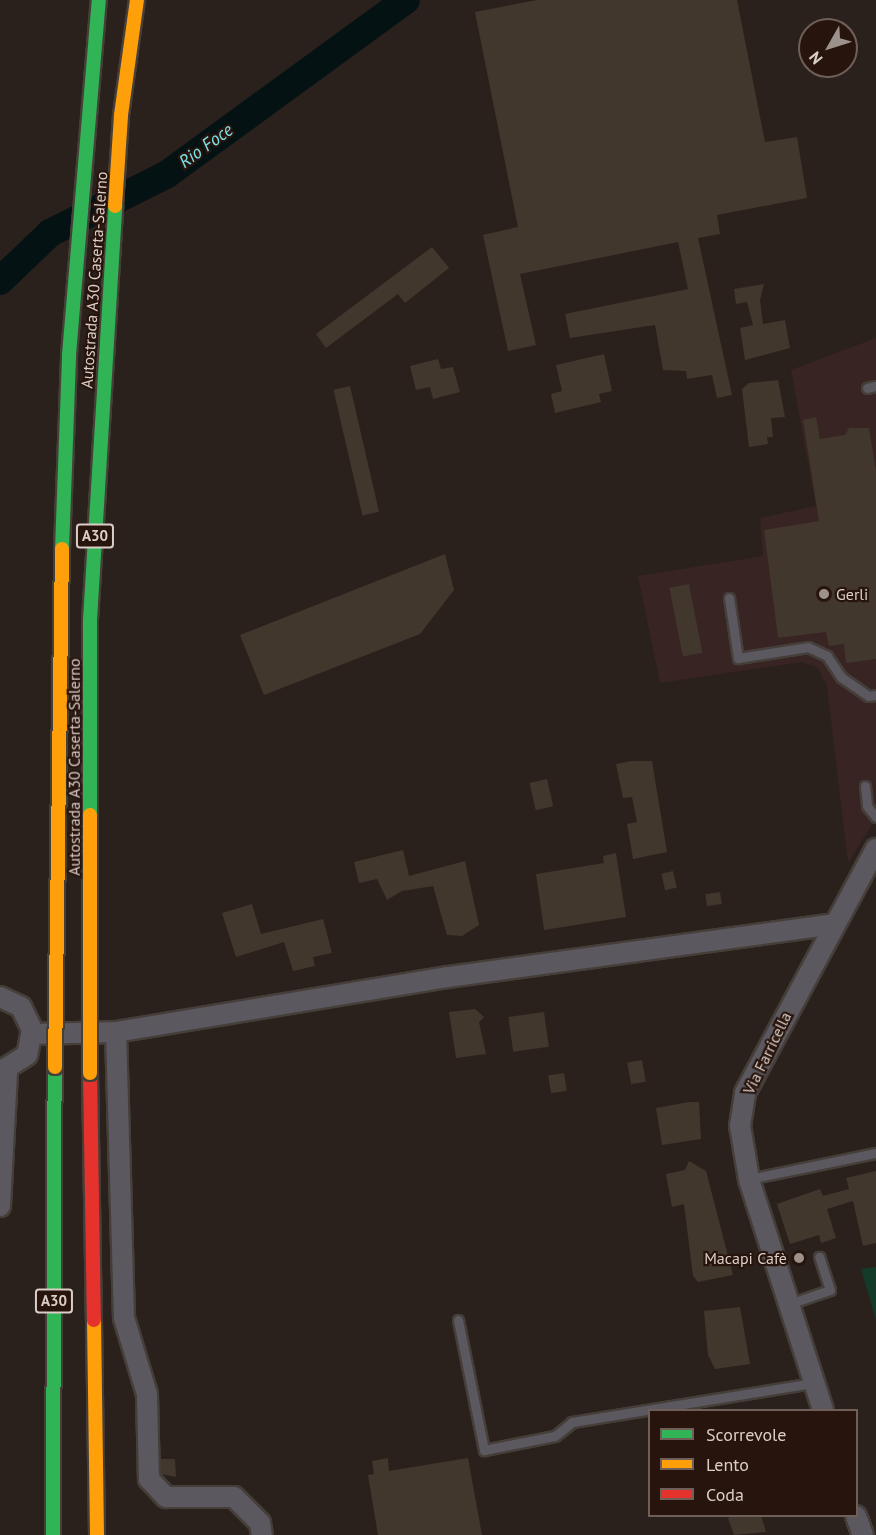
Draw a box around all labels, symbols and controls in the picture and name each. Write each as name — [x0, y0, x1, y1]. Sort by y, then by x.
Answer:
north arrow — [798, 18, 858, 78]
text: N — [804, 48, 827, 68]
water label: Rio Foce — [175, 119, 237, 173]
street label: Autostrada A30 Caserta-Salerno — [77, 171, 111, 389]
road number: A30 — [76, 524, 115, 548]
place label: Gerli — [836, 584, 868, 604]
marker: Gerli — [817, 587, 831, 601]
street label: Autostrada A30 Caserta-Salerno — [64, 658, 84, 876]
street label: Via Farricella — [739, 1009, 795, 1097]
place label: Macapi Cafè — [704, 1248, 787, 1268]
marker: Macapi Cafè — [792, 1251, 806, 1265]
road number: A30 — [34, 1289, 74, 1313]
legend — [648, 1409, 858, 1517]
text: Scorrevole — [706, 1423, 786, 1446]
text: Lento — [706, 1453, 749, 1476]
text: Coda — [706, 1483, 744, 1506]

